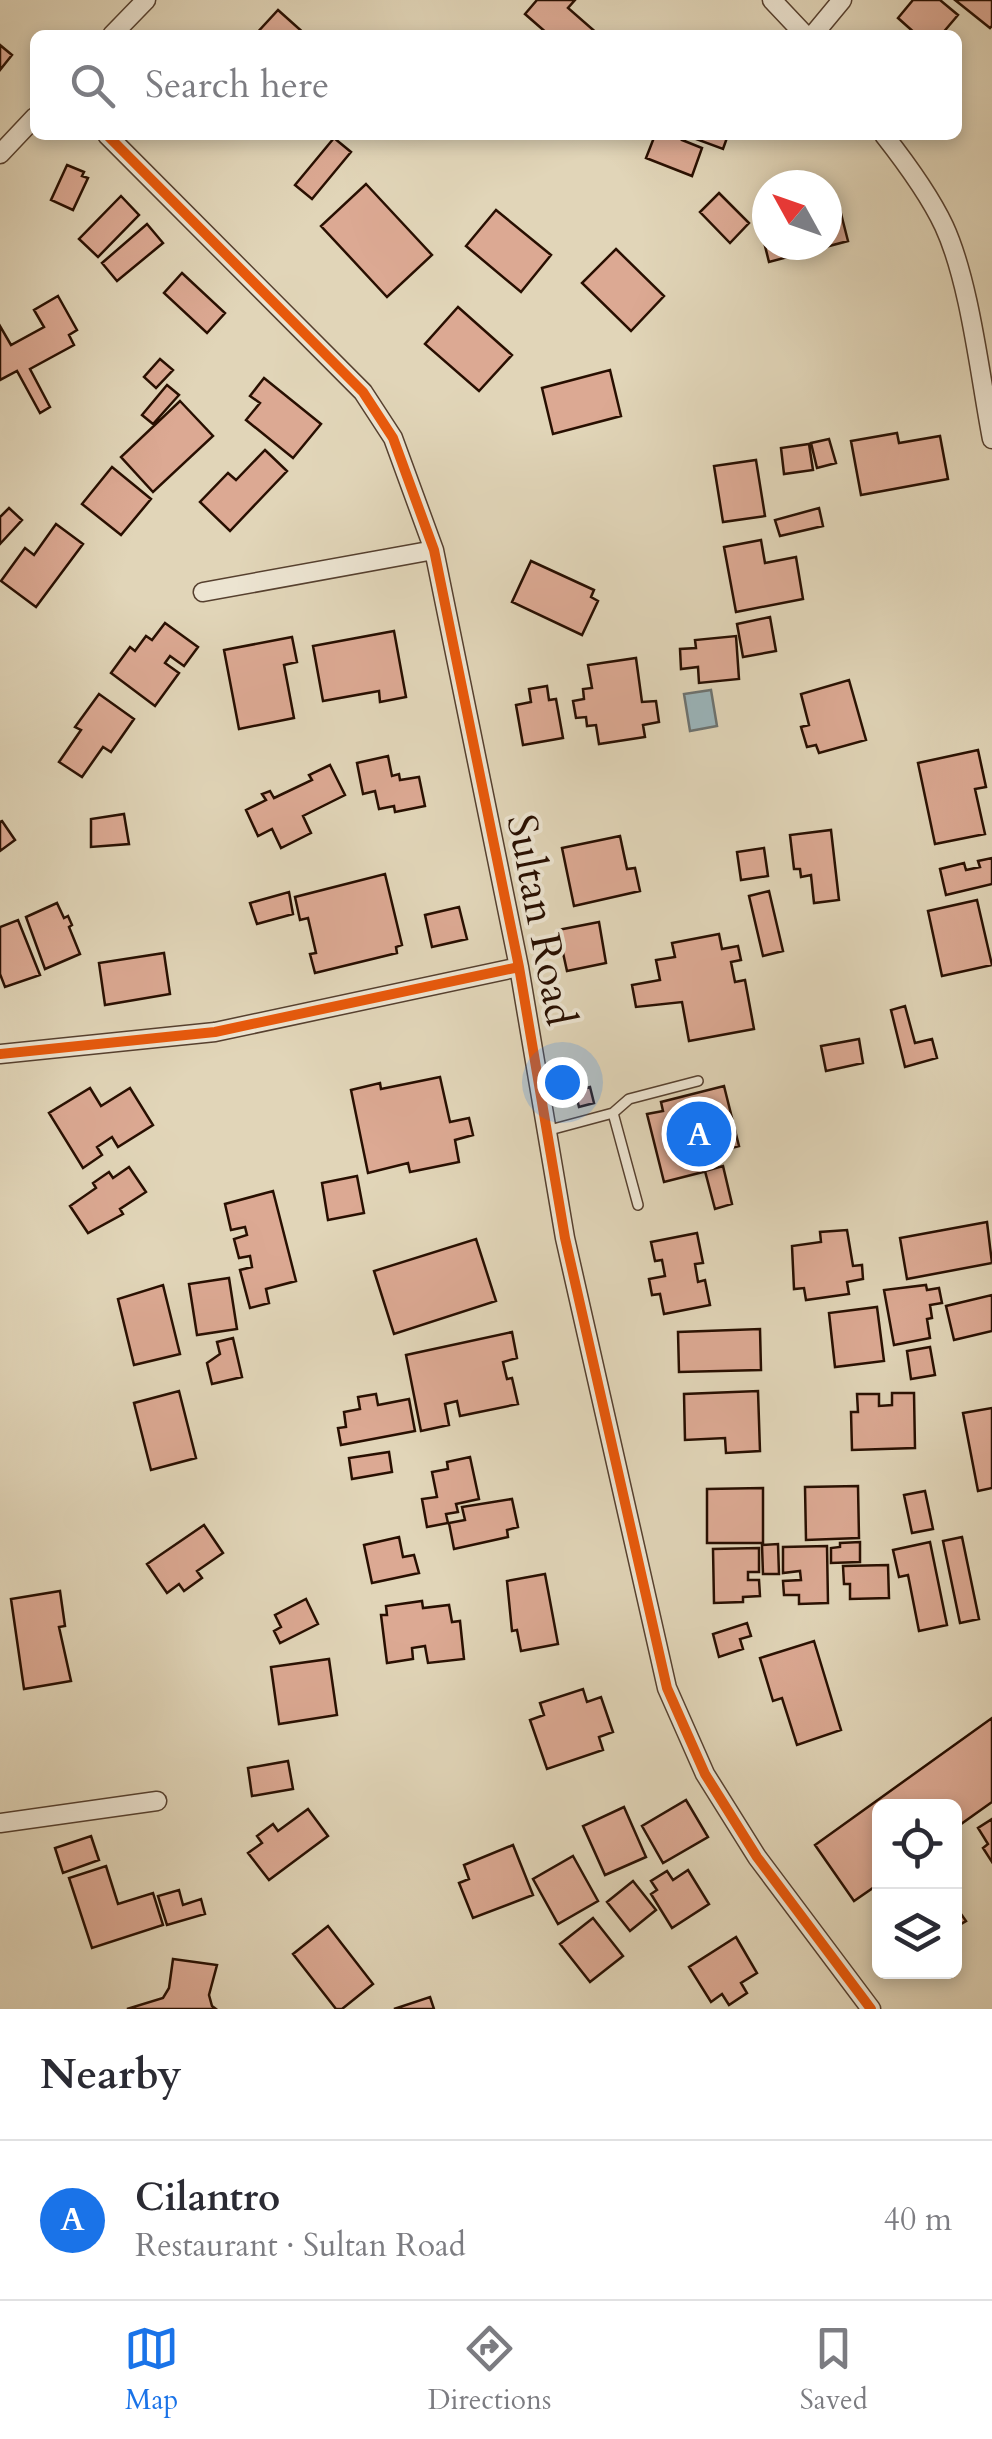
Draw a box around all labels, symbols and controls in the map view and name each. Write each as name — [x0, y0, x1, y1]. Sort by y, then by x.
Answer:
search box — [30, 30, 962, 140]
icon: search — [65, 58, 120, 113]
text: Search here — [145, 59, 329, 111]
north arrow — [752, 170, 842, 260]
street label: Sultan Road — [493, 810, 589, 1030]
your location — [537, 1057, 588, 1108]
pin: A — [666, 1096, 732, 1172]
map controls — [872, 1799, 962, 1979]
button: locate — [872, 1799, 962, 1889]
button: layers — [872, 1889, 962, 1979]
text: Nearby — [40, 2046, 182, 2103]
text: Cilantro — [135, 2172, 280, 2224]
text: A — [60, 2198, 85, 2242]
text: 40 m — [884, 2198, 952, 2242]
text: Restaurant · Sultan Road — [135, 2224, 466, 2268]
tab: Map — [124, 2321, 179, 2419]
tab: Directions — [428, 2321, 551, 2419]
tab: Saved — [800, 2321, 868, 2419]

